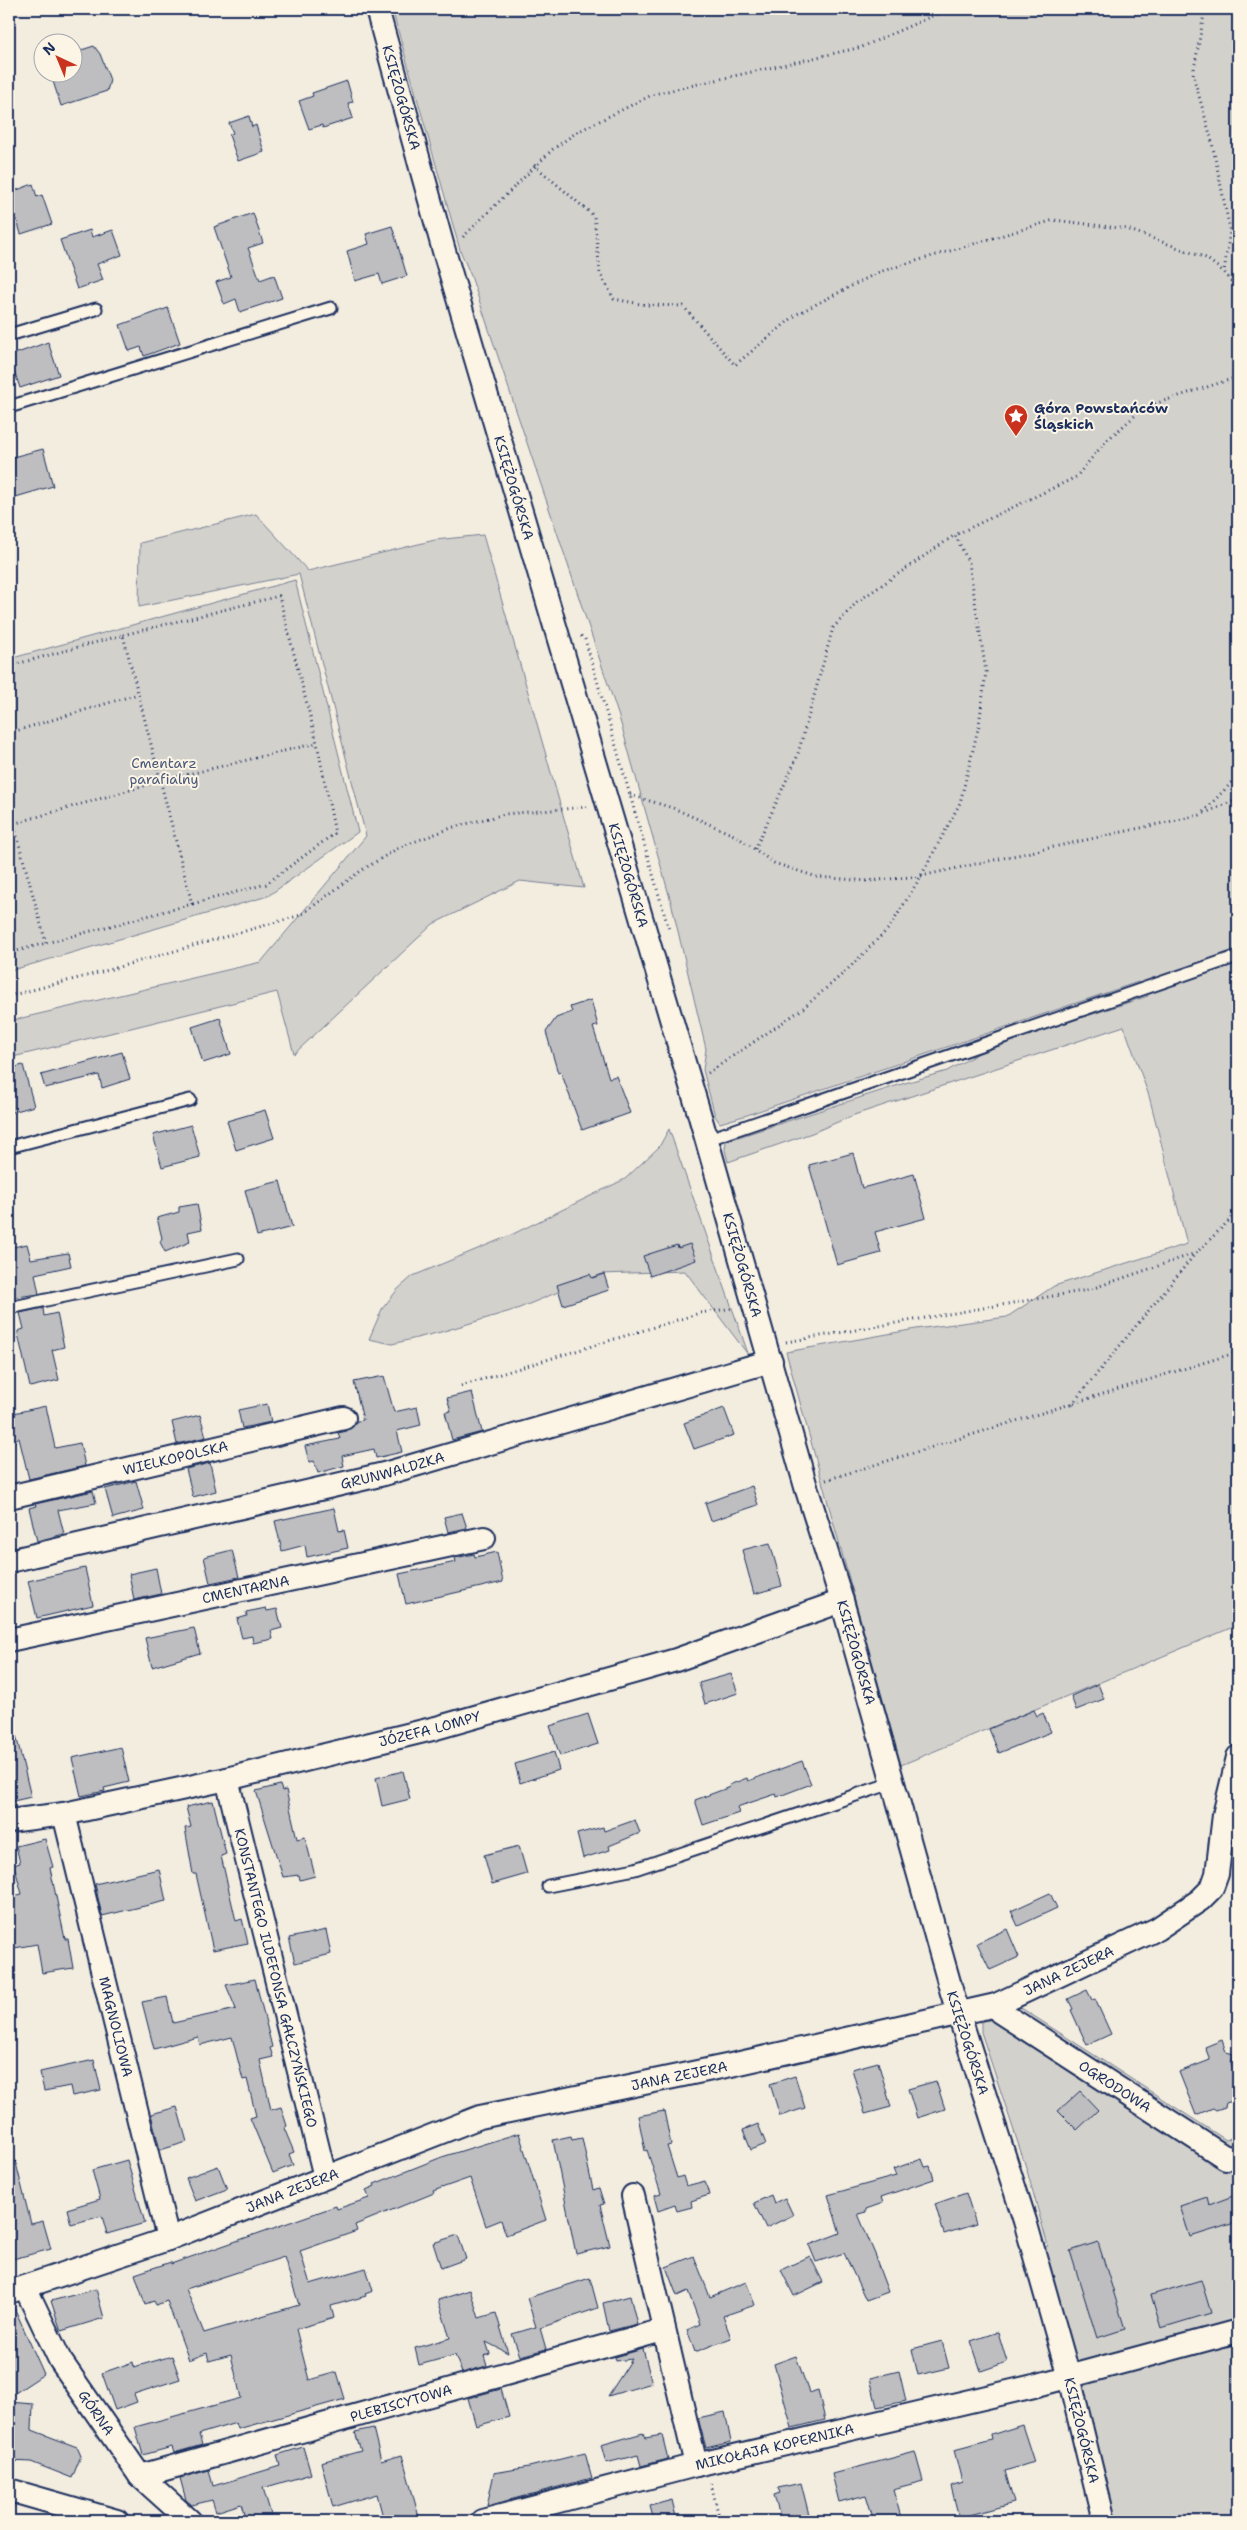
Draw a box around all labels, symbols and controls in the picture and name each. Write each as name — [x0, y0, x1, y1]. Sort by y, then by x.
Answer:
north arrow — [32, 32, 82, 82]
text: N — [39, 38, 59, 59]
street label: KSIĘŻOGÓRSKA — [378, 43, 425, 152]
place label: Góra Powstańców Śląskich — [1034, 399, 1168, 433]
place icon: Góra Powstańców Śląskich — [1003, 403, 1029, 437]
street label: KSIĘŻOGÓRSKA — [490, 433, 538, 542]
park label: Cmentarz parafialny — [129, 754, 199, 788]
street label: KSIĘŻOGÓRSKA — [605, 821, 653, 930]
street label: KSIĘŻOGÓRSKA — [719, 1210, 766, 1319]
street label: WIELKOPOLSKA — [121, 1437, 230, 1479]
street label: GRUNWALDZKA — [339, 1448, 447, 1493]
street label: CMENTARNA — [200, 1571, 291, 1607]
street label: KSIĘŻOGÓRSKA — [833, 1598, 880, 1707]
street label: JÓZEFA LOMPY — [377, 1707, 483, 1751]
street label: KONSTANTEGO ILDEFONSA GAŁCZYŃSKIEGO — [230, 1827, 322, 2130]
street label: JANA ZEJERA — [1021, 1942, 1117, 2000]
street label: MAGNOLIOWA — [95, 1975, 137, 2079]
street label: KSIĘŻOGÓRSKA — [943, 1988, 993, 2097]
street label: OGRODOWA — [1075, 2056, 1155, 2116]
street label: JANA ZEJERA — [629, 2057, 729, 2094]
street label: JANA ZEJERA — [243, 2164, 341, 2217]
street label: KSIĘŻOGÓRSKA — [1060, 2375, 1103, 2485]
street label: PLEBISCYTOWA — [348, 2380, 454, 2426]
street label: GÓRNA — [74, 2387, 118, 2439]
street label: MIKOŁAJA KOPERNIKA — [694, 2419, 856, 2474]

